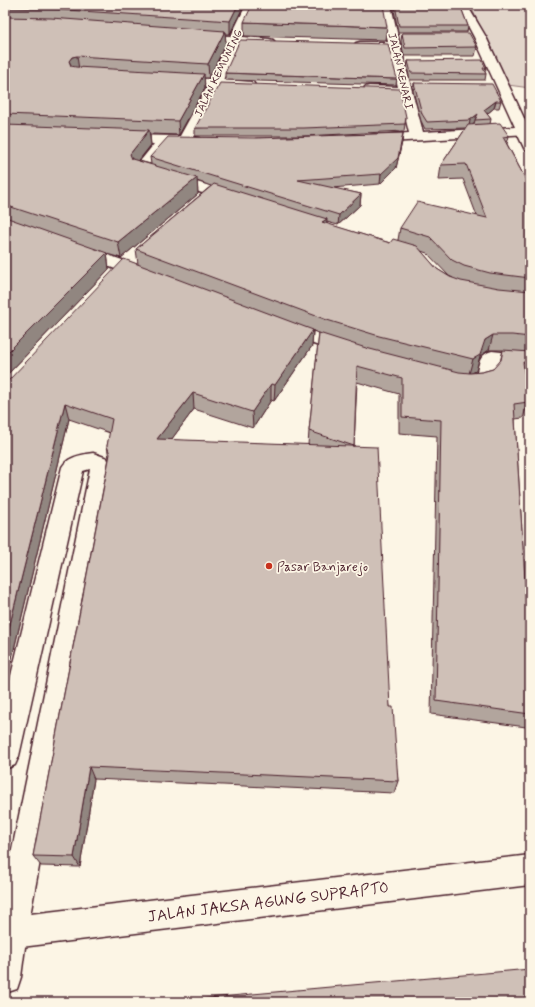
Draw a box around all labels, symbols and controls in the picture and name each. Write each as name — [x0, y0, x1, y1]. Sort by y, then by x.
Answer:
street label: JALAN KEMUNING — [192, 27, 246, 119]
street label: JALAN KENARI — [384, 31, 416, 112]
place label: Pasar Banjarejo — [277, 559, 368, 576]
marker: Pasar Banjarejo — [264, 561, 274, 571]
street label: JALAN JAKSA AGUNG SUPRAPTO — [146, 877, 390, 928]

